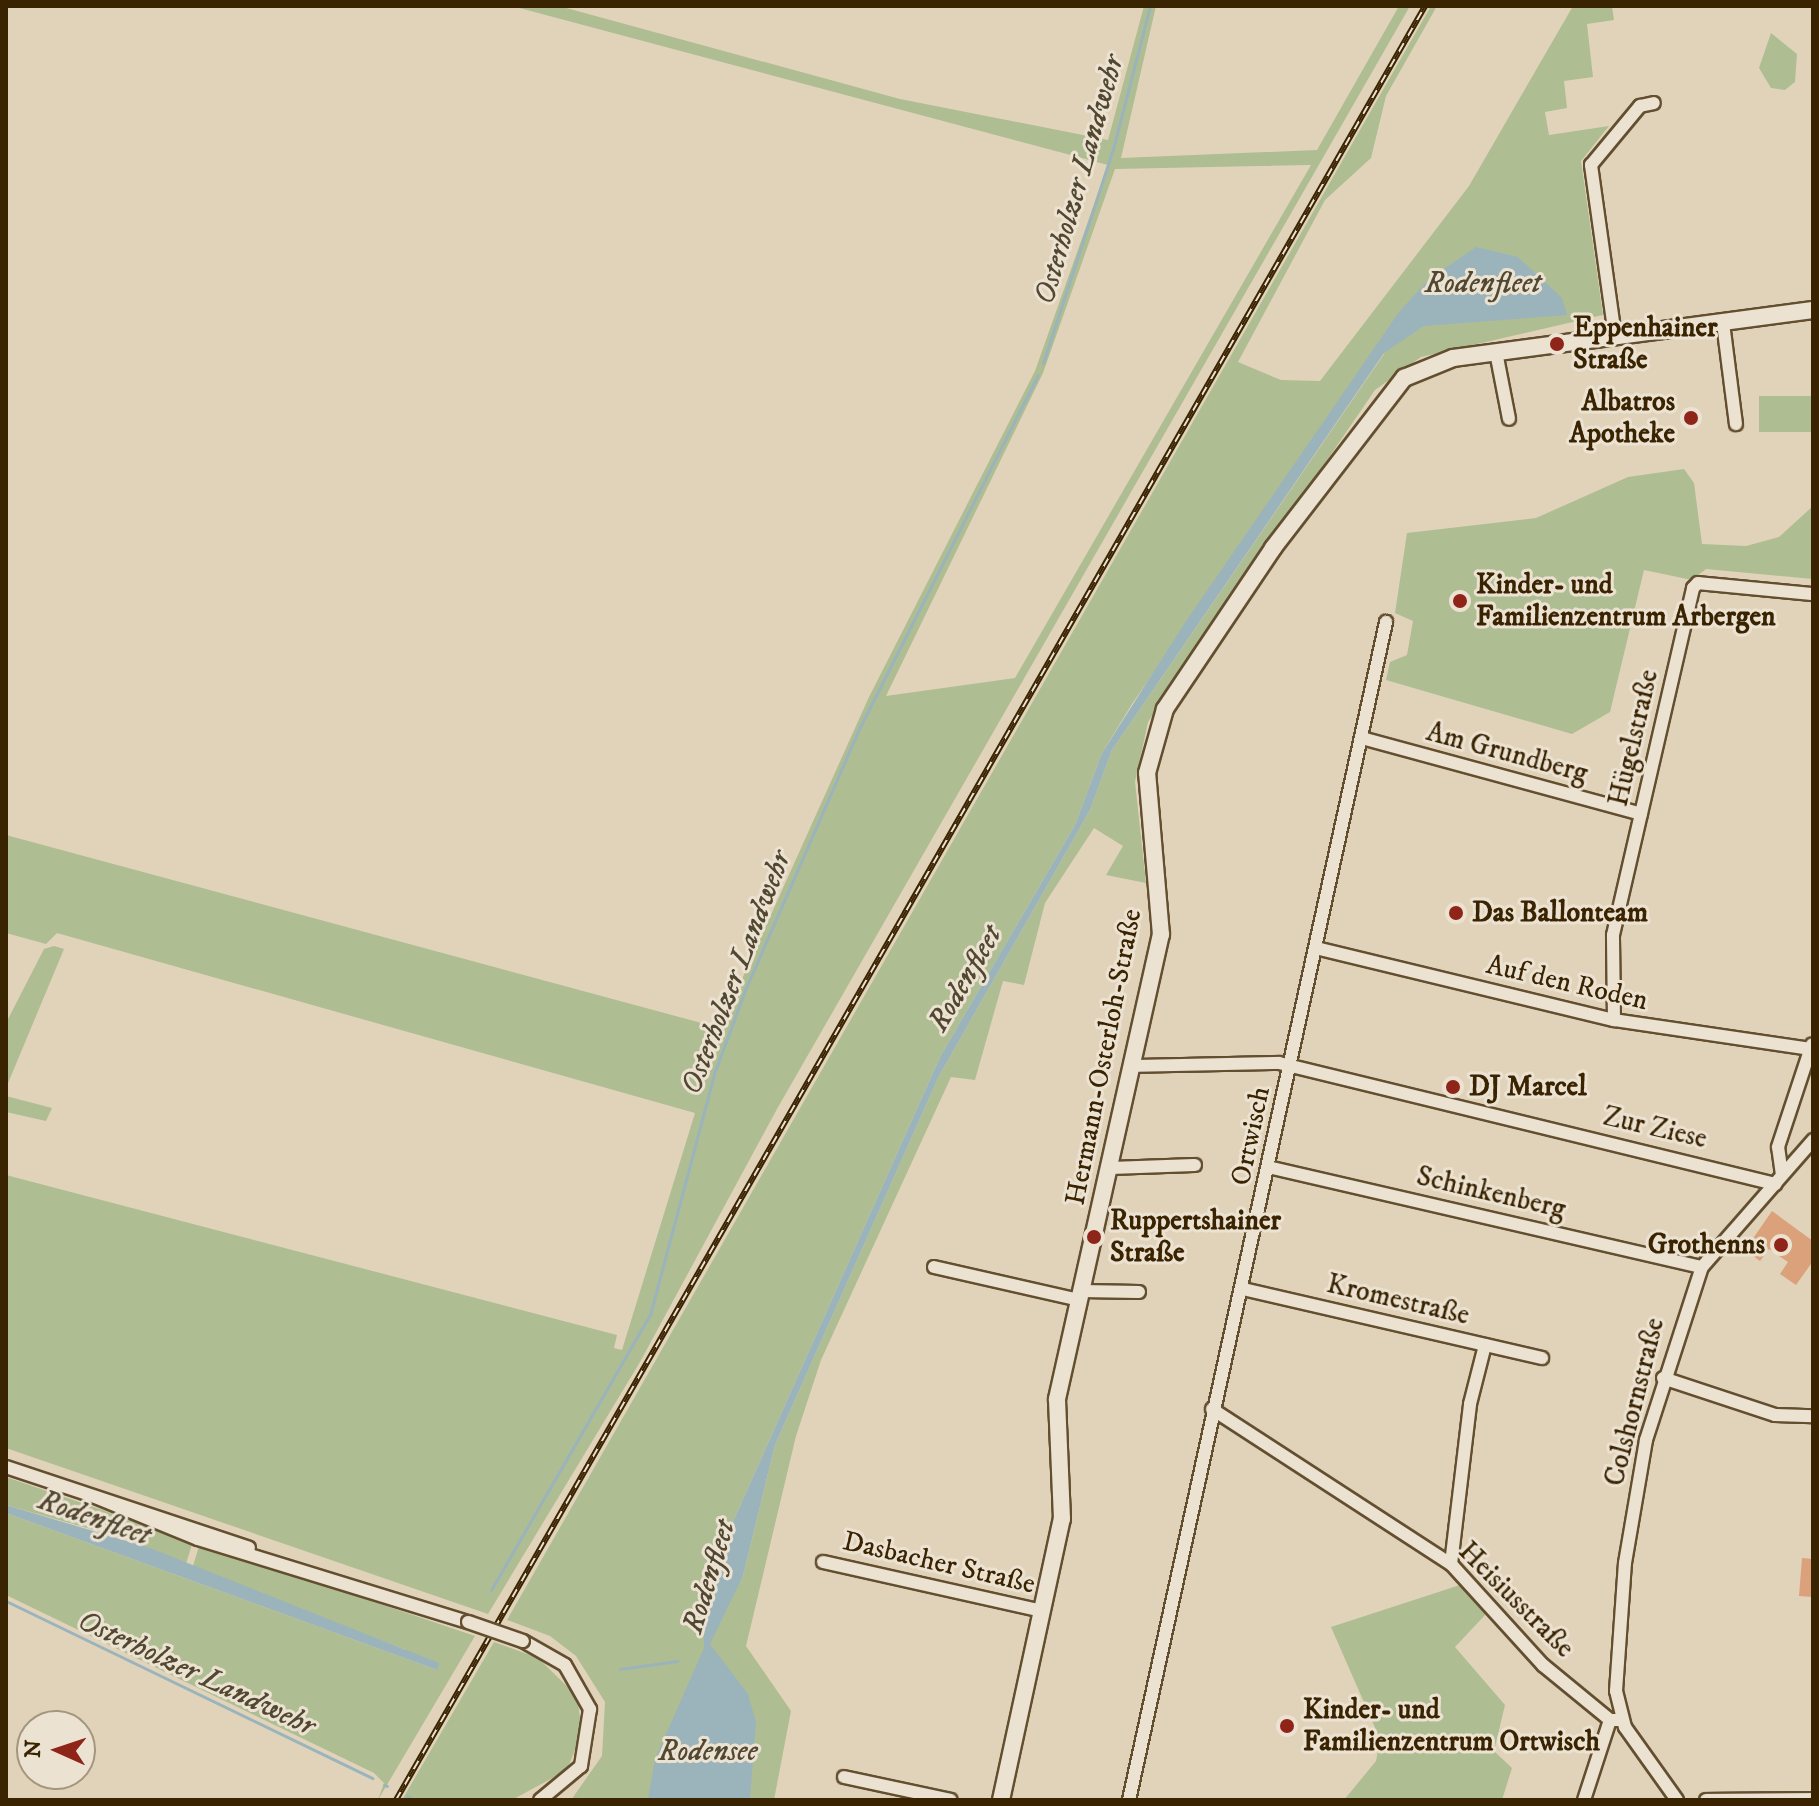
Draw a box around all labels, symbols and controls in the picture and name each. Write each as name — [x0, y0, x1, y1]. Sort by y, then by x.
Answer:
water label: Osterholzer Landwehr — [1027, 51, 1133, 309]
water label: Rodenfleet — [1425, 266, 1541, 302]
place label: Eppenhainer Straße — [1573, 311, 1717, 377]
marker: Eppenhainer Straße — [1548, 335, 1566, 353]
place label: Albatros Apotheke — [1569, 385, 1675, 451]
marker: Albatros Apotheke — [1682, 409, 1700, 427]
place label: Kinder- und Familienzentrum Arbergen — [1476, 568, 1776, 634]
marker: Kinder- und Familienzentrum Arbergen — [1451, 592, 1469, 610]
street label: Hügelstraße — [1602, 666, 1666, 810]
street label: Am Grundberg — [1423, 715, 1591, 791]
water label: Osterholzer Landwehr — [674, 846, 800, 1100]
place label: Das Ballonteam — [1472, 896, 1648, 930]
marker: Das Ballonteam — [1447, 904, 1465, 922]
street label: Hermann-Osterloh-Straße — [1059, 906, 1149, 1208]
water label: Rodenfleet — [921, 920, 1011, 1038]
street label: Auf den Roden — [1483, 948, 1651, 1018]
place label: DJ Marcel — [1469, 1070, 1587, 1104]
marker: DJ Marcel — [1444, 1078, 1462, 1096]
street label: Ortwisch — [1224, 1083, 1278, 1189]
street label: Zur Ziese — [1600, 1100, 1710, 1156]
street label: Schinkenberg — [1413, 1160, 1569, 1226]
place label: Ruppertshainer Straße — [1110, 1204, 1281, 1270]
marker: Ruppertshainer Straße — [1085, 1228, 1103, 1246]
place label: Grothenns — [1648, 1228, 1765, 1262]
marker: Grothenns — [1772, 1236, 1790, 1254]
street label: Kromestraße — [1323, 1267, 1473, 1333]
street label: Colshornstraße — [1598, 1314, 1672, 1490]
water label: Rodenfleet — [33, 1483, 155, 1555]
water label: Rodenfleet — [676, 1516, 744, 1638]
street label: Dasbacher Straße — [840, 1525, 1038, 1601]
street label: Heisiusstraße — [1451, 1535, 1581, 1665]
water label: Osterholzer Landwehr — [72, 1603, 320, 1745]
place label: Kinder- und Familienzentrum Ortwisch — [1303, 1693, 1600, 1759]
north arrow — [16, 1710, 96, 1790]
marker: Kinder- und Familienzentrum Ortwisch — [1278, 1717, 1296, 1735]
water label: Rodensee — [658, 1734, 758, 1770]
text: N — [20, 1739, 47, 1759]

